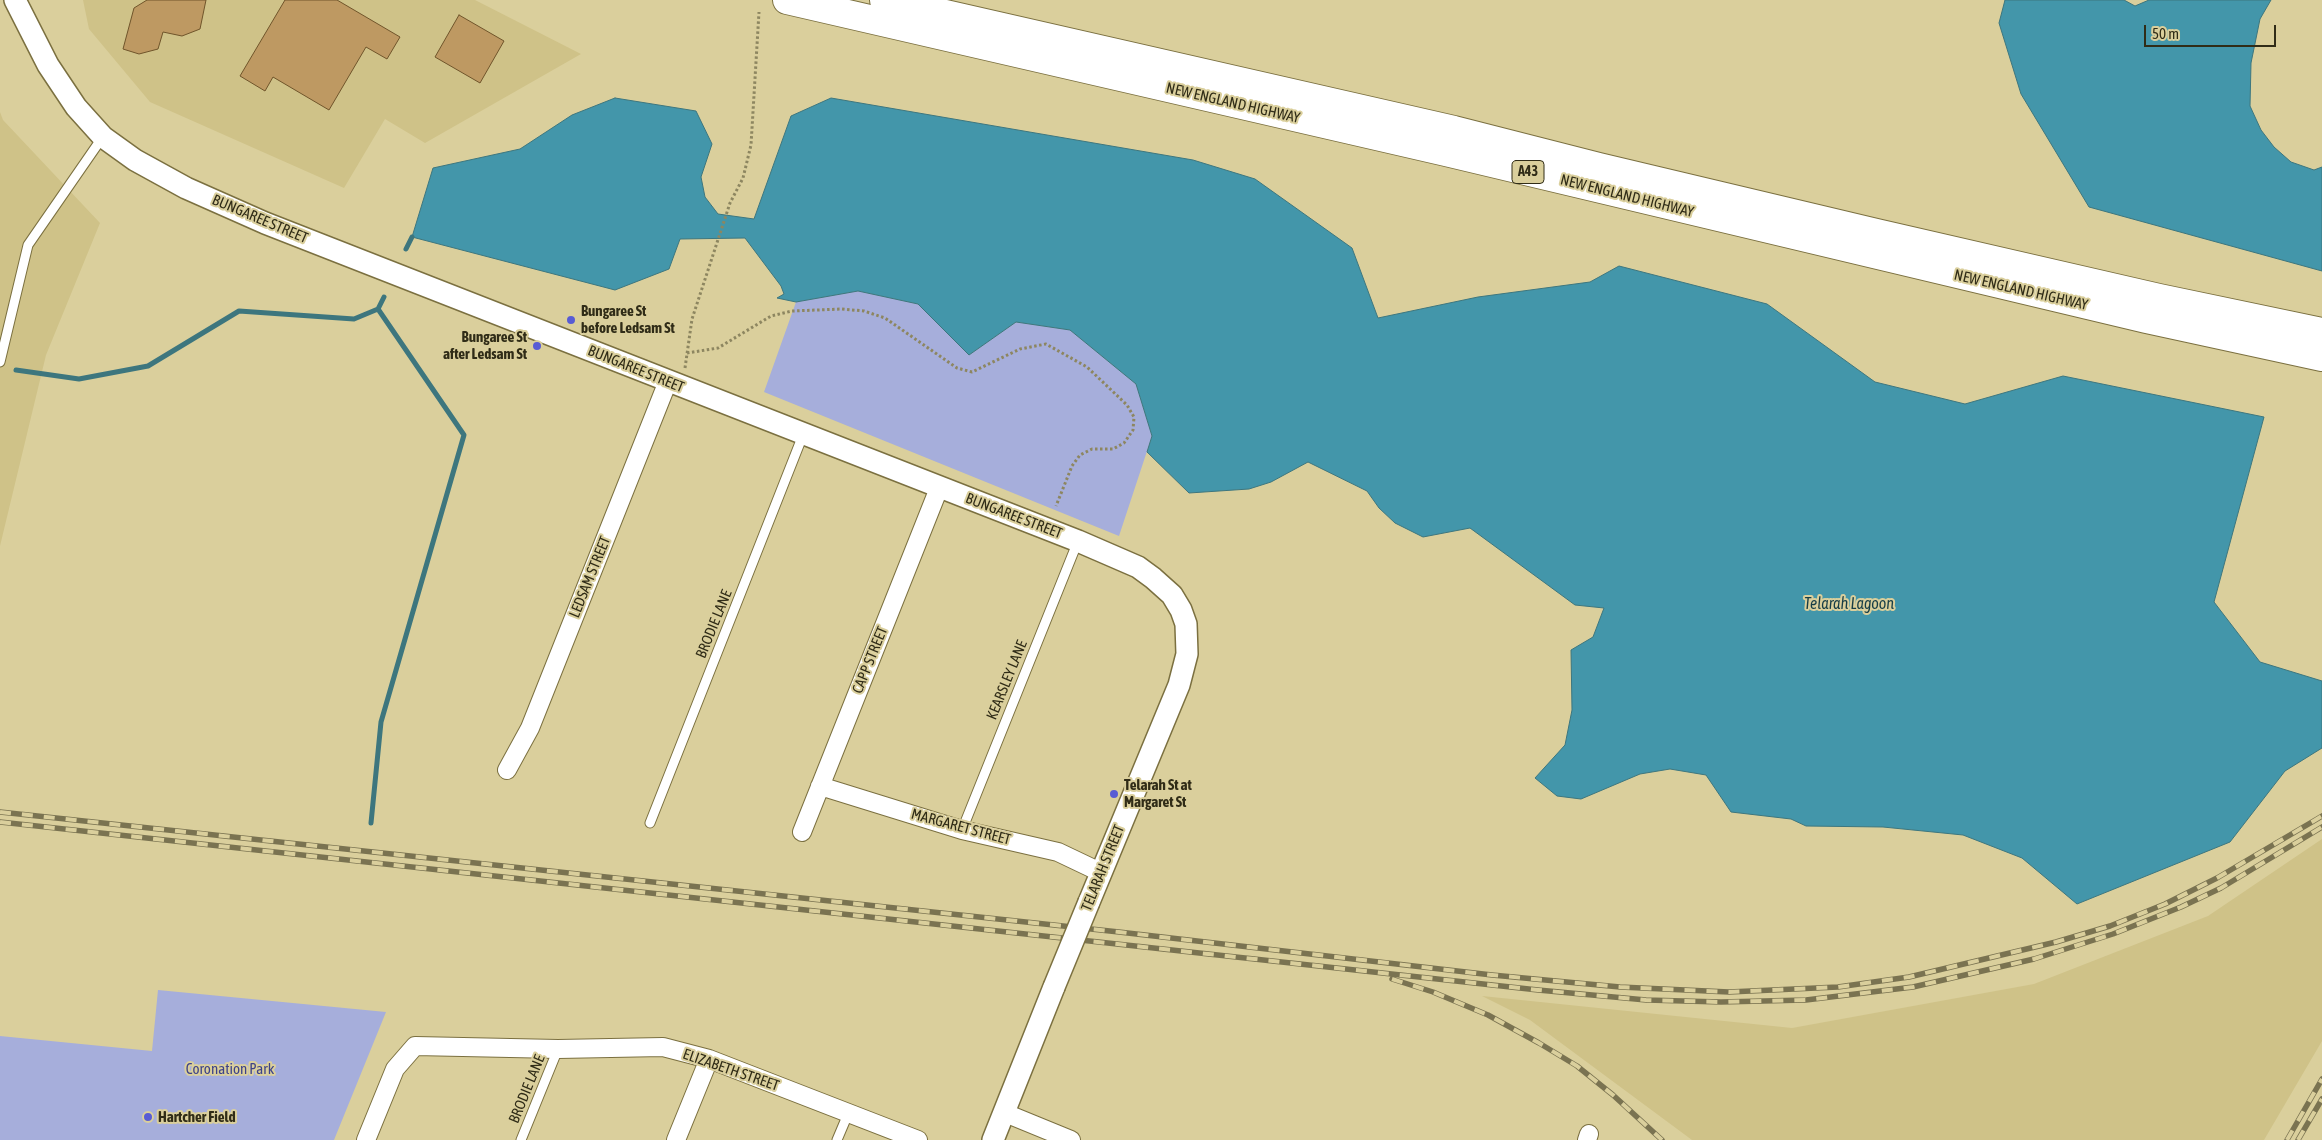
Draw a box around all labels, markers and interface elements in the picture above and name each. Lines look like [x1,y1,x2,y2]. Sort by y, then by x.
scale bar [2147,15,2280,47]
text: 50 m [2152,25,2179,42]
street label: NEW ENGLAND HIGHWAY [1164,79,1302,127]
road number: A43 [1512,160,1544,183]
street label: NEW ENGLAND HIGHWAY [1558,171,1696,221]
street label: BUNGAREE STREET [209,191,311,247]
street label: NEW ENGLAND HIGHWAY [1952,266,2090,314]
place label: Bungaree St before Ledsam St [581,302,675,337]
marker: Bungaree St before Ledsam St [565,314,577,326]
place label: Bungaree St after Ledsam St [443,328,527,363]
marker: Bungaree St after Ledsam St [531,340,543,352]
street label: BUNGAREE STREET [585,342,687,396]
street label: BUNGAREE STREET [963,489,1065,543]
street label: LEDSAM STREET [566,534,614,620]
street label: BRODIE LANE [692,587,736,661]
water label: Telarah Lagoon [1804,594,1894,614]
street label: CAPP STREET [848,624,892,696]
street label: KEARSLEY LANE [983,638,1031,722]
place label: Telarah St at Margaret St [1124,776,1192,811]
marker: Telarah St at Margaret St [1108,788,1120,800]
street label: MARGARET STREET [909,805,1013,849]
street label: TELARAH STREET [1078,822,1128,914]
street label: ELIZABETH STREET [680,1045,782,1095]
street label: BRODIE LANE [505,1052,549,1126]
park label: Coronation Park [186,1060,274,1078]
place label: Hartcher Field [158,1108,235,1126]
marker: Hartcher Field [142,1111,154,1123]

